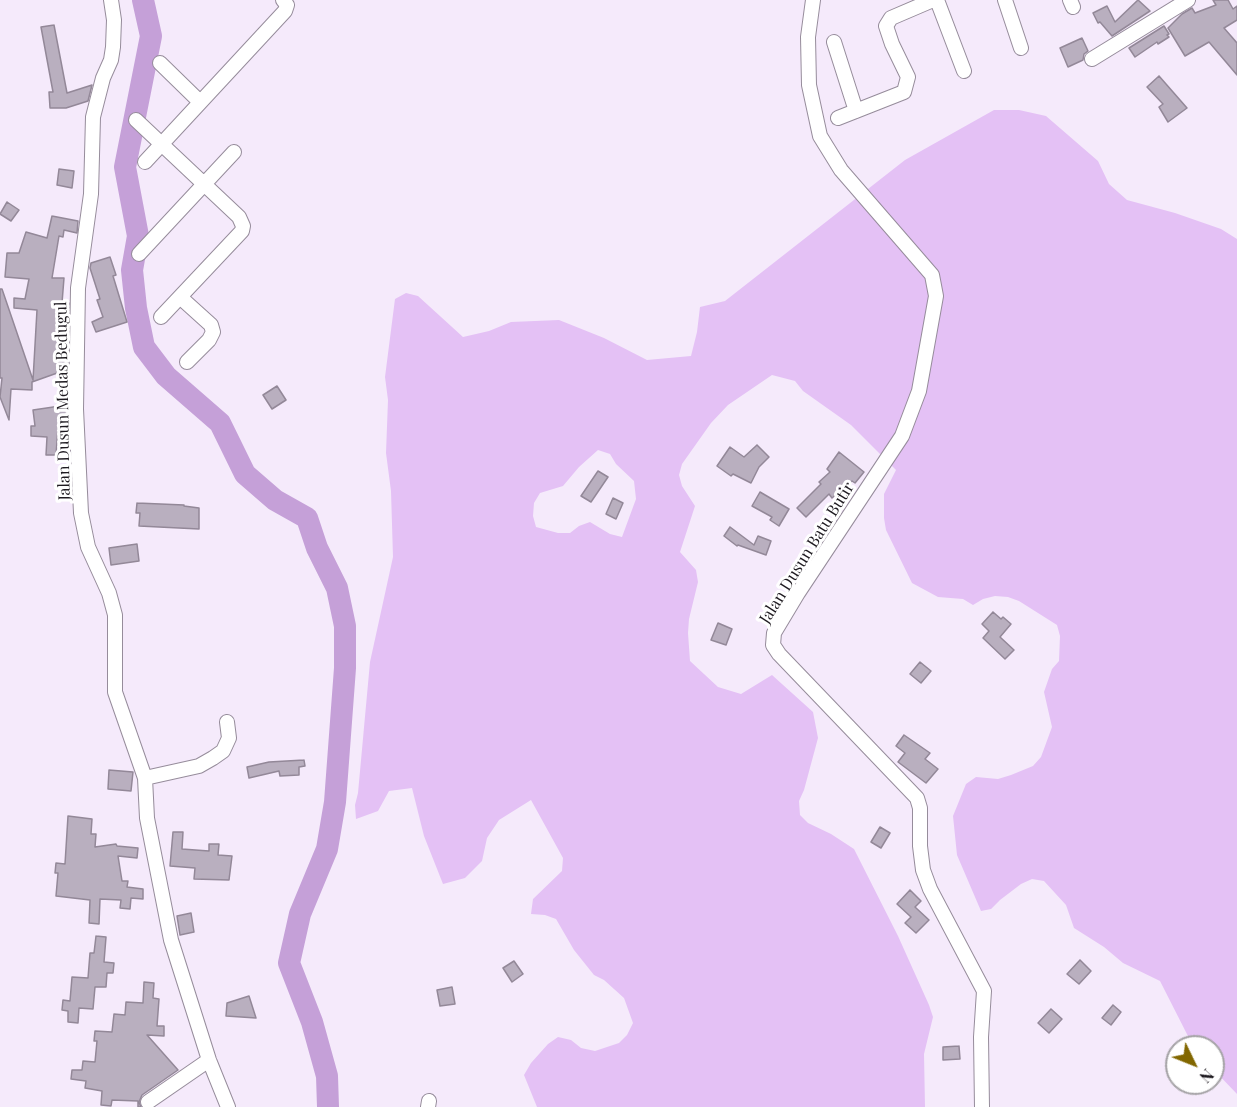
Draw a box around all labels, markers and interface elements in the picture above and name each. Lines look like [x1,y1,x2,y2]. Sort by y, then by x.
street label: Jalan Dusun Medas Bedugul [52,301,74,501]
street label: Jalan Dusun Batu Butir [756,479,858,627]
north arrow [1165,1035,1225,1095]
text: N [1195,1065,1219,1088]

